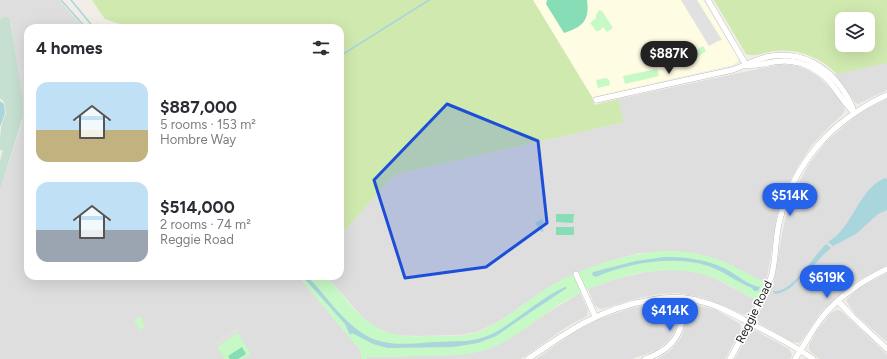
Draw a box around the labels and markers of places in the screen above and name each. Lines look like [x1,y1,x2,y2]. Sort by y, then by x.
pin: $887K [641,41,697,75]
pin: $514K [762,183,818,217]
pin: $619K [799,265,855,299]
pin: $414K [642,298,698,332]

